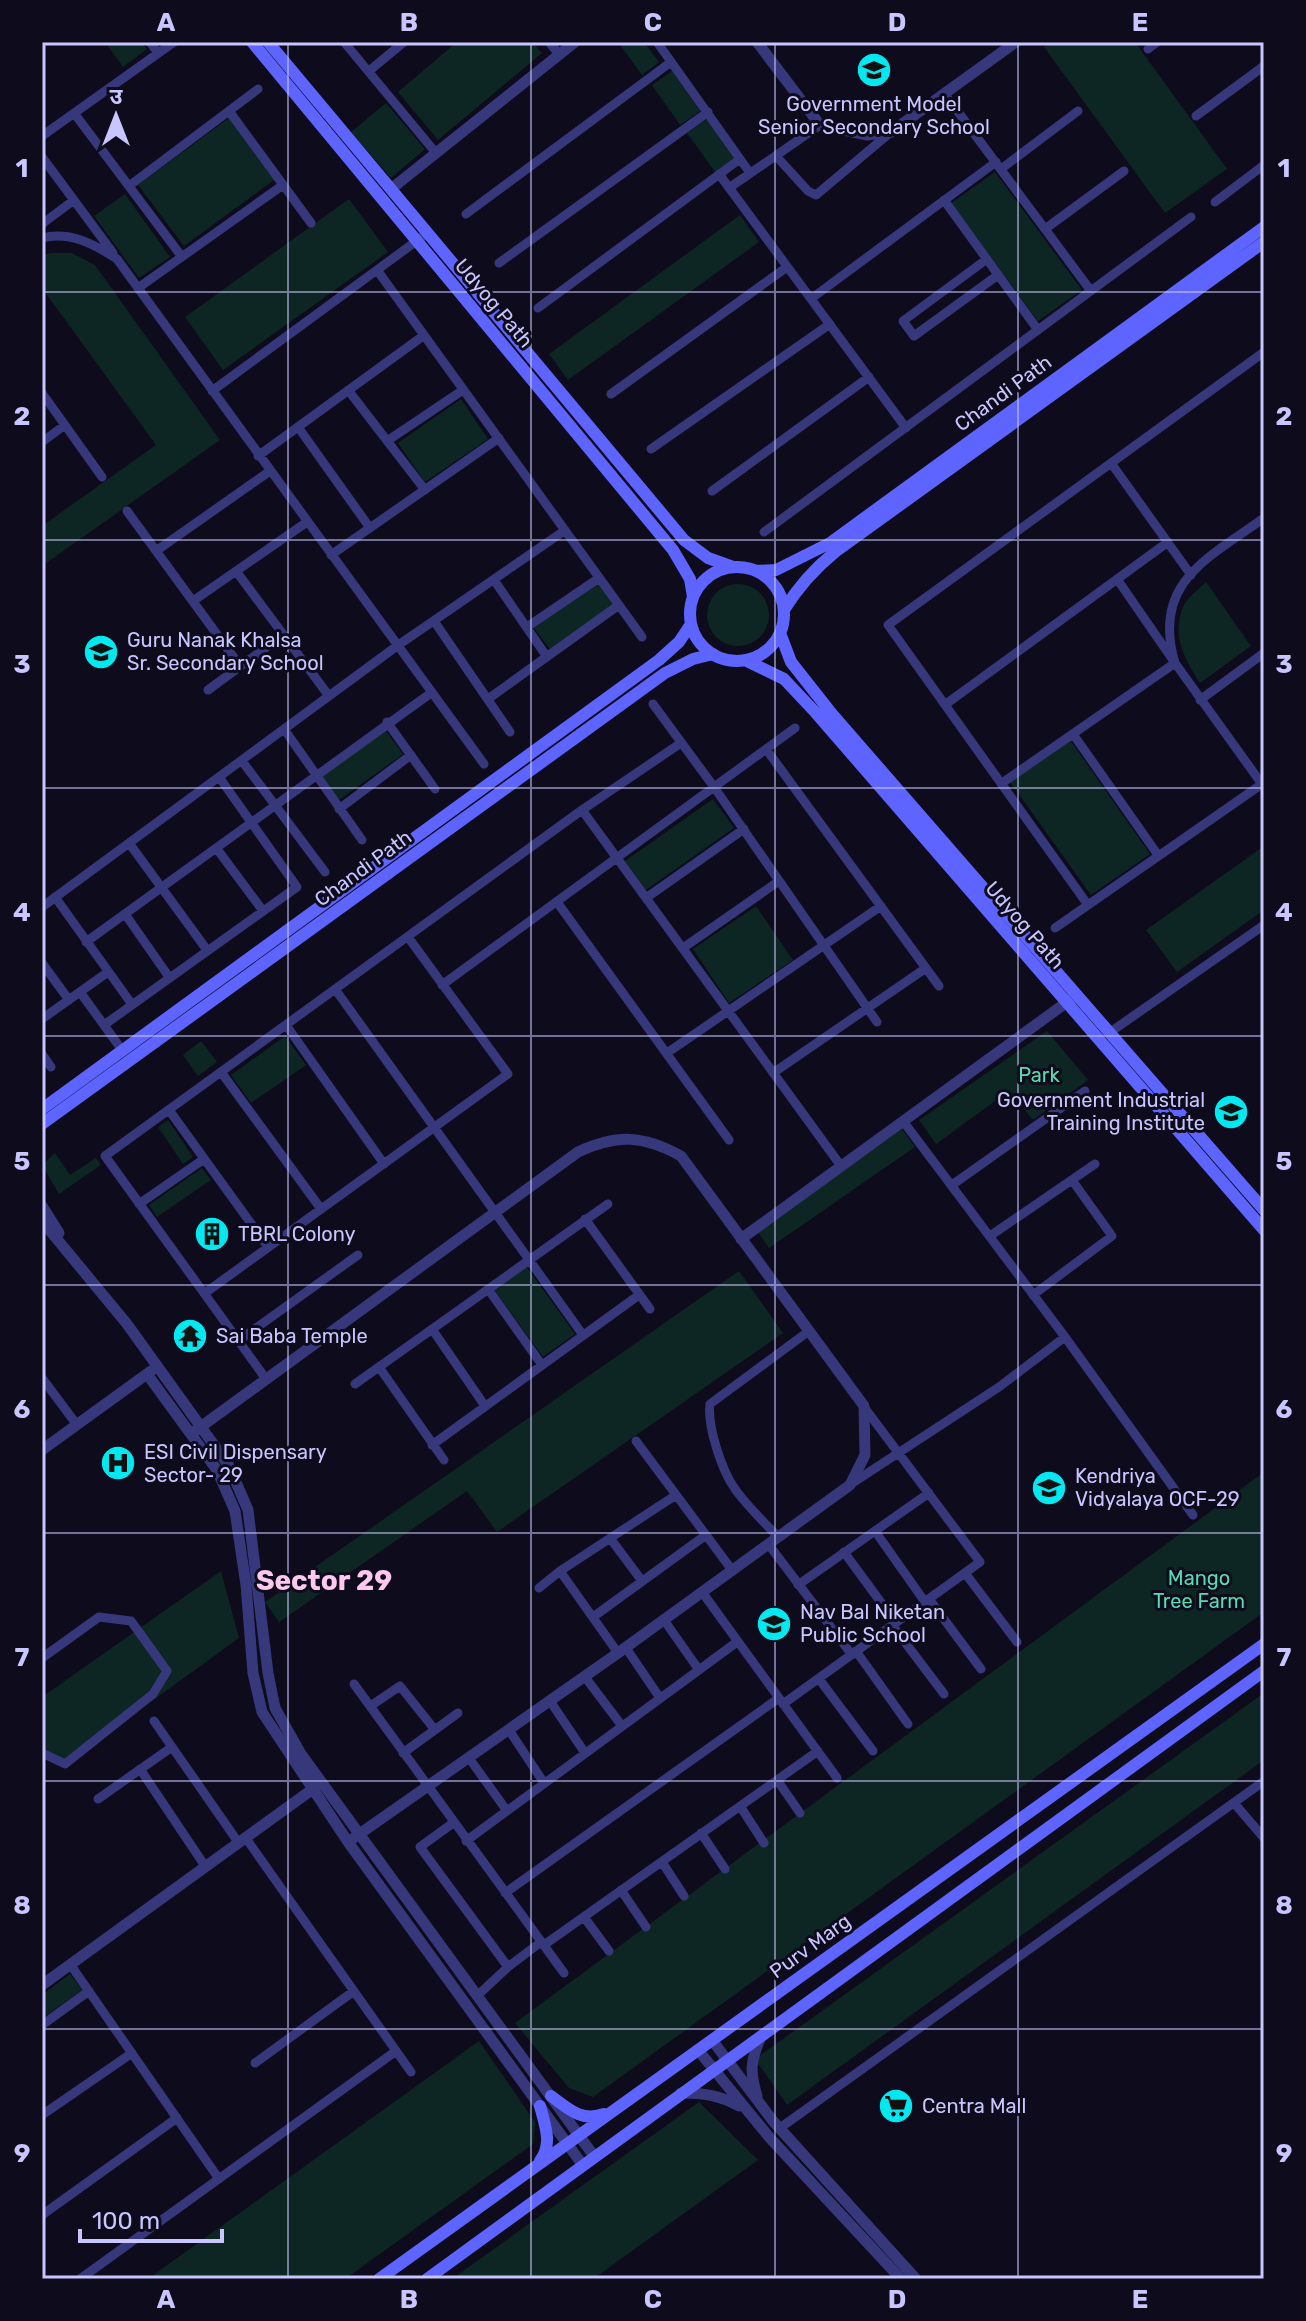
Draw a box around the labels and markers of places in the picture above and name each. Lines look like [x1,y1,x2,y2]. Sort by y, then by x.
school or university icon: Government Model Senior Secondary School [855,51,893,89]
place label: Government Model Senior Secondary School [758,92,990,139]
place label: Guru Nanak Khalsa Sr. Secondary School [127,628,324,675]
school or university icon: Guru Nanak Khalsa Sr. Secondary School [82,633,120,671]
place label: Government Industrial Training Institute [997,1088,1205,1135]
school or university icon: Government Industrial Training Institute [1212,1093,1250,1131]
building icon: TBRL Colony [193,1215,231,1253]
place label: TBRL Colony [238,1222,356,1246]
temple icon: Sai Baba Temple [171,1317,209,1355]
place label: Sai Baba Temple [216,1324,368,1348]
place label: ESI Civil Dispensary Sector- 29 [144,1440,327,1487]
hospital icon: ESI Civil Dispensary Sector- 29 [99,1444,137,1482]
place label: Kendriya Vidyalaya OCF-29 [1075,1464,1240,1511]
school or university icon: Kendriya Vidyalaya OCF-29 [1030,1469,1068,1507]
place label: Nav Bal Niketan Public School [800,1600,945,1647]
school or university icon: Nav Bal Niketan Public School [755,1605,793,1643]
supermarket icon: Centra Mall [877,2087,915,2125]
place label: Centra Mall [922,2094,1026,2118]

